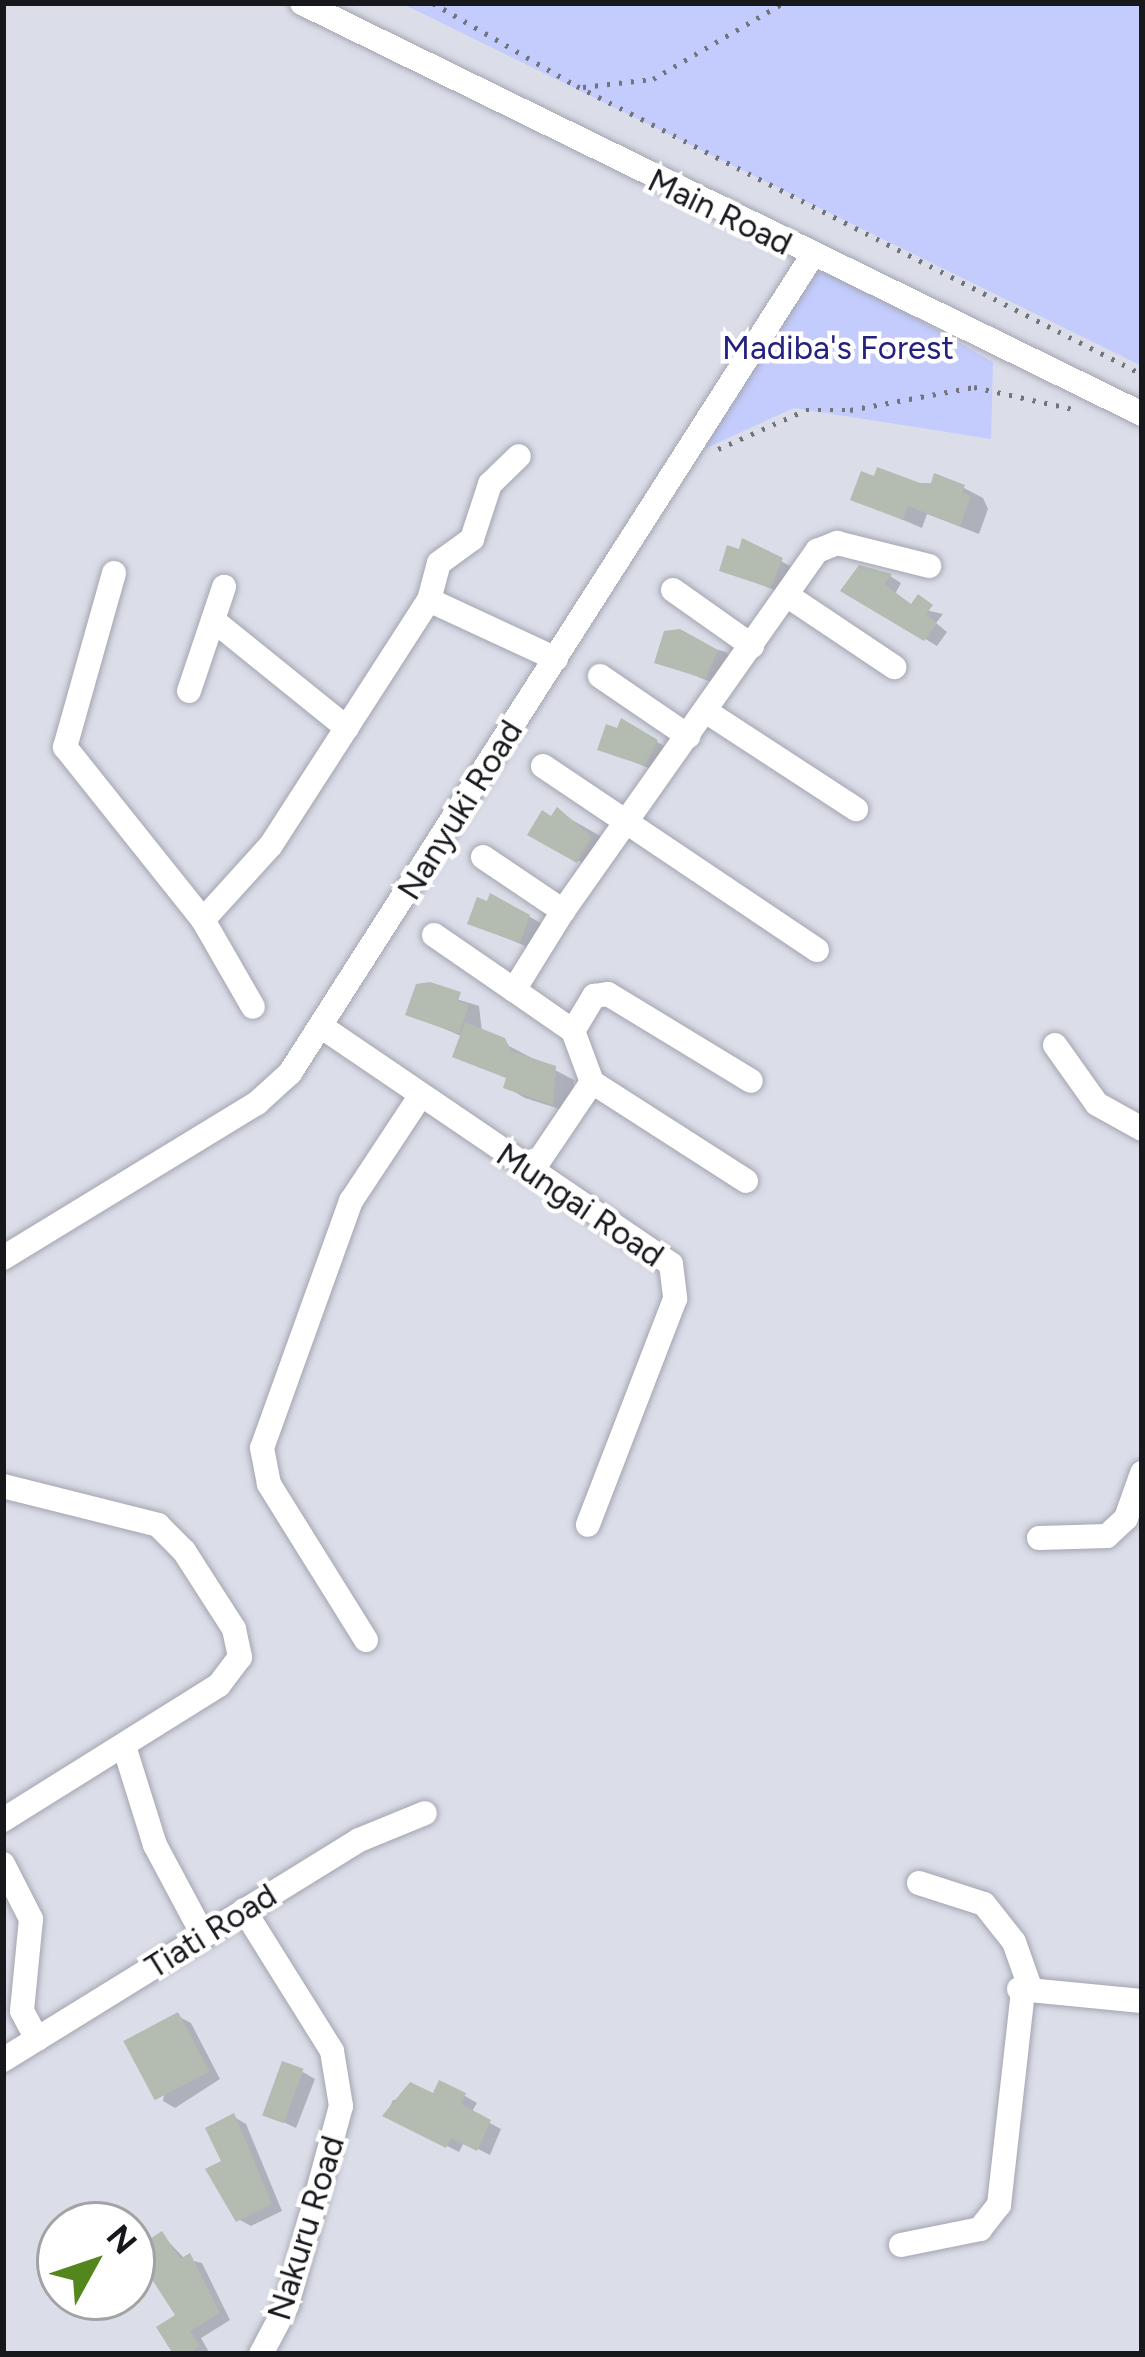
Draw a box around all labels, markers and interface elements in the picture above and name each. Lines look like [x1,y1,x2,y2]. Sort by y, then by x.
street label: Main Road [642,160,798,264]
park label: Madiba's Forest [722,328,954,368]
street label: Nanyuki Road [389,713,531,907]
street label: Mungai Road [489,1135,671,1275]
street label: Tiati Road [138,1875,284,1987]
street label: Nakuru Road [259,2131,353,2325]
north arrow [36,2201,156,2321]
text: N [99,2217,145,2262]

